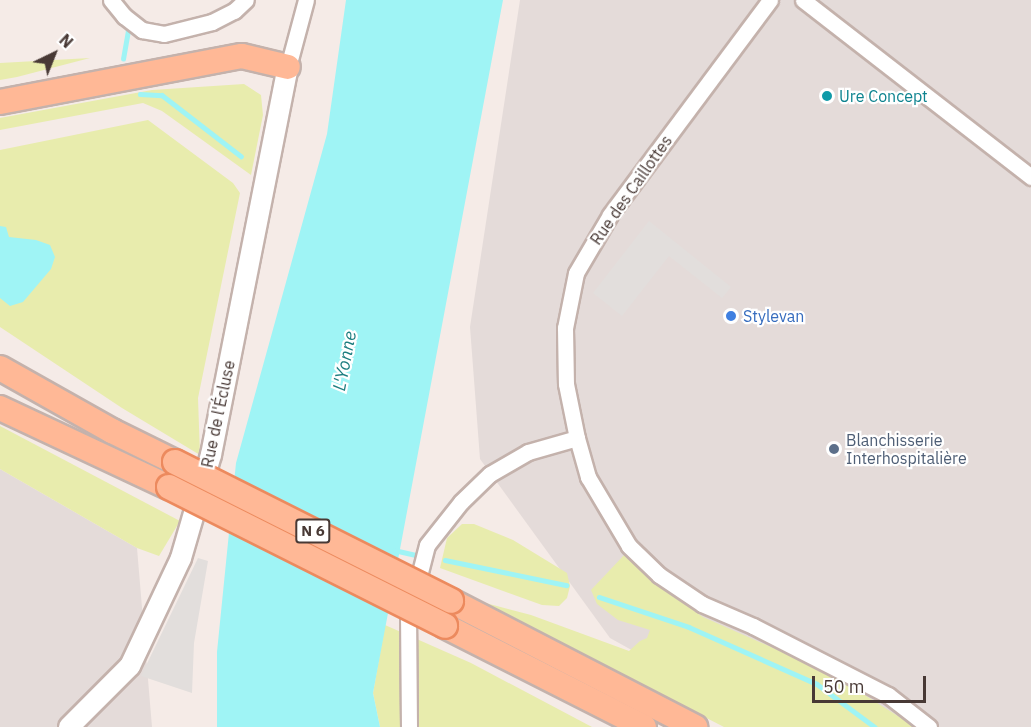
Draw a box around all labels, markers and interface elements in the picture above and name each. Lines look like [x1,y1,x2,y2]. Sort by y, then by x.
north arrow [24,24,84,84]
text: N [55,30,77,52]
place label: Ure Concept [839,86,928,106]
marker: Ure Concept [820,89,834,103]
street label: Rue des Caillottes [586,132,676,248]
place label: Stylevan [743,306,804,326]
marker: Stylevan [724,309,738,323]
water label: L'Yonne [329,329,361,393]
street label: Rue de l'Écluse [197,359,239,469]
place label: Blanchisserie Interhospitalière [846,430,967,468]
marker: Blanchisserie Interhospitalière [827,442,841,456]
road number: N 6 [295,519,331,543]
scale bar [815,664,929,702]
text: 50 m [823,675,865,698]

